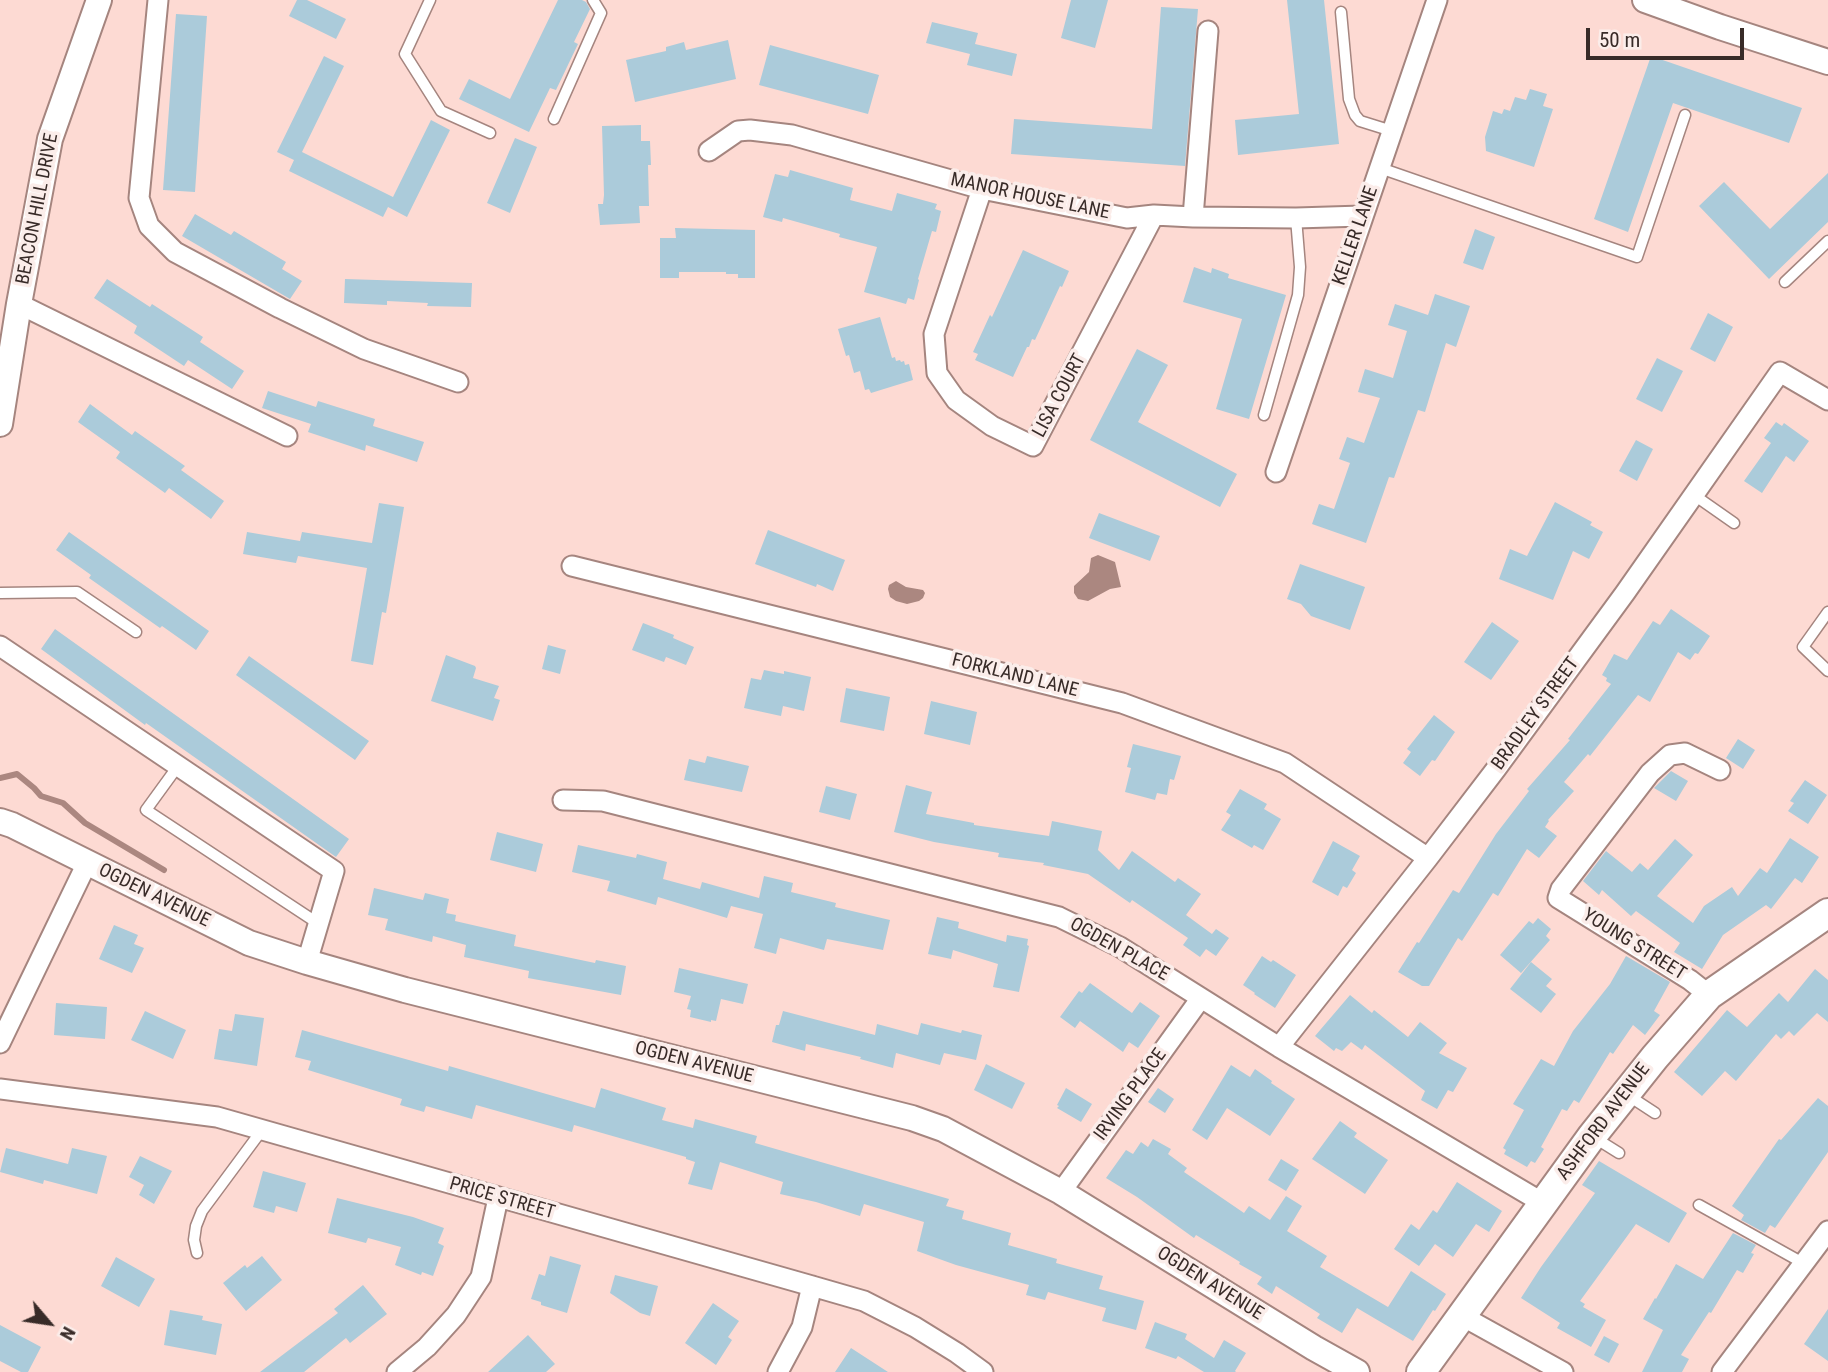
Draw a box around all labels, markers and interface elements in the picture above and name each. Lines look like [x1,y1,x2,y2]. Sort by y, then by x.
scale bar [1590,14,1748,58]
text: 50 m [1599,28,1640,52]
street label: BEACON HILL DRIVE [12,131,64,287]
street label: MANOR HOUSE LANE [948,169,1112,225]
street label: KELLER LANE [1328,184,1384,288]
street label: LISA COURT [1029,350,1091,442]
street label: FORKLAND LANE [949,649,1081,703]
street label: BRADLEY STREET [1487,653,1585,775]
street label: OGDEN AVENUE [95,859,213,933]
street label: YOUNG STREET [1578,904,1690,986]
street label: OGDEN PLACE [1065,913,1173,987]
street label: OGDEN AVENUE [632,1037,756,1089]
street label: IRVING PLACE [1090,1045,1172,1145]
street label: ASHFORD AVENUE [1553,1059,1655,1185]
street label: PRICE STREET [447,1173,557,1225]
street label: OGDEN AVENUE [1153,1242,1267,1326]
north arrow [14,1288,84,1358]
text: N [55,1323,81,1344]

